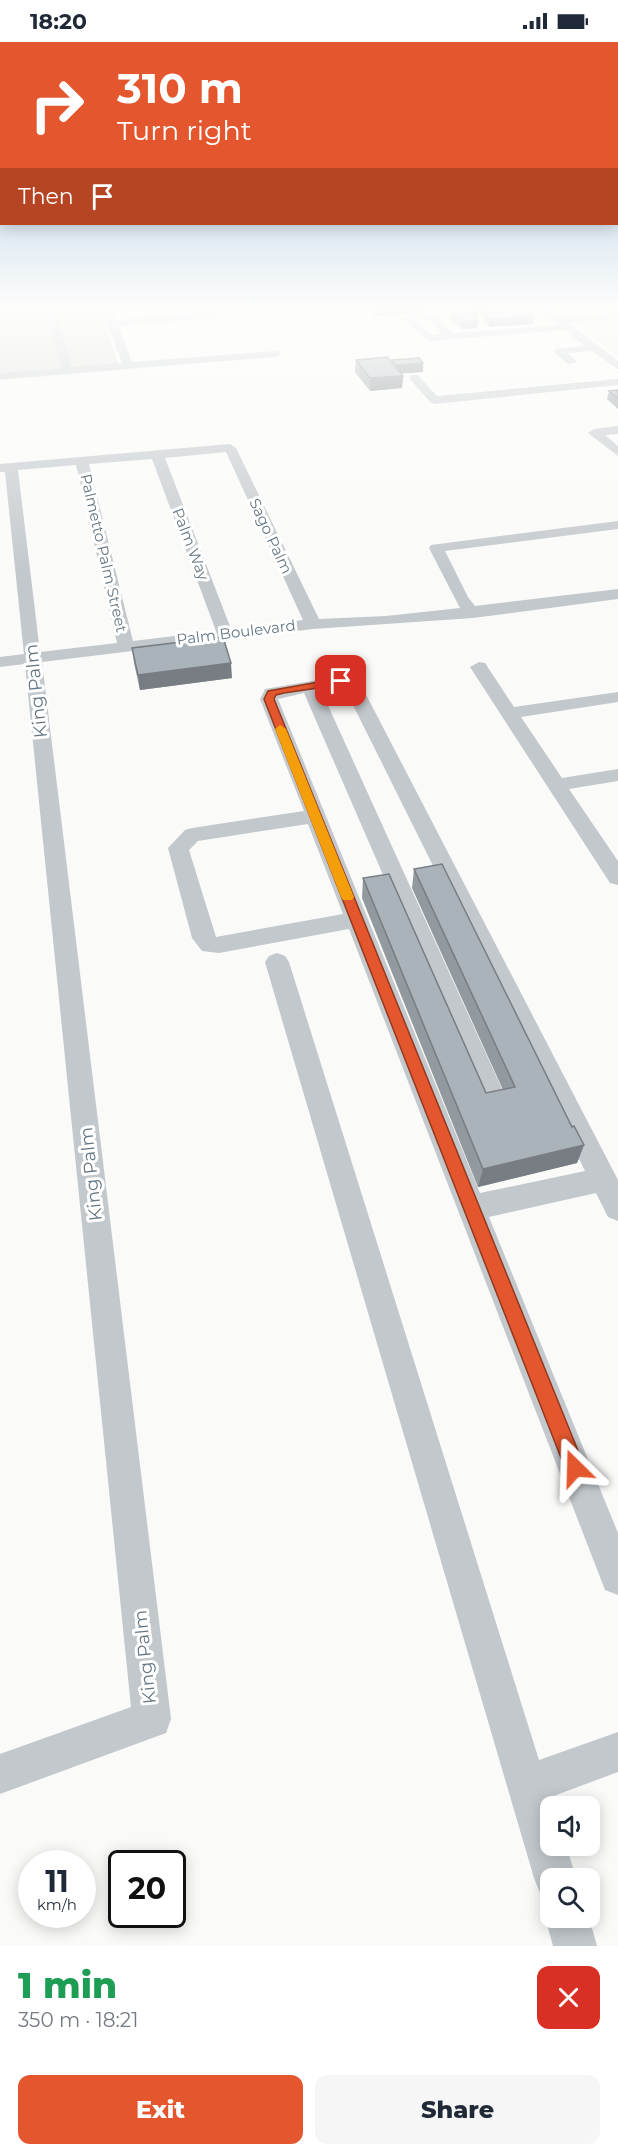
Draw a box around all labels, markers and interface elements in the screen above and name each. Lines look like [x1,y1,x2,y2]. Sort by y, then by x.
text: 18:20 [30,8,87,35]
text: 310 m [117,62,243,114]
icon: right [18,66,96,144]
text: Turn right [117,114,252,147]
icon: arrive [86,180,119,213]
text: Then [18,183,74,210]
street label: Palmetto Palm Street [77,472,131,634]
street label: Sago Palm [245,495,297,577]
street label: Palm Way [169,505,214,584]
street label: Palm Boulevard [175,615,297,649]
street label: King Palm [20,643,52,739]
pin [315,655,366,706]
icon: arrive [324,664,357,697]
street label: King Palm [75,1126,107,1222]
position arrow [543,1436,607,1500]
street label: King Palm [129,1609,161,1705]
map controls [540,1796,600,1928]
button: sound [540,1796,600,1856]
speed limit sign: 20 [108,1850,186,1928]
text: 11 [45,1863,69,1900]
button: search [540,1868,600,1928]
text: km/h [37,1895,77,1914]
text: 1 min [18,1963,117,2007]
button: close [537,1966,600,2029]
text: 350 m · 18:21 [18,2008,138,2032]
button: Exit [18,2075,303,2144]
button: Share [315,2075,600,2144]

